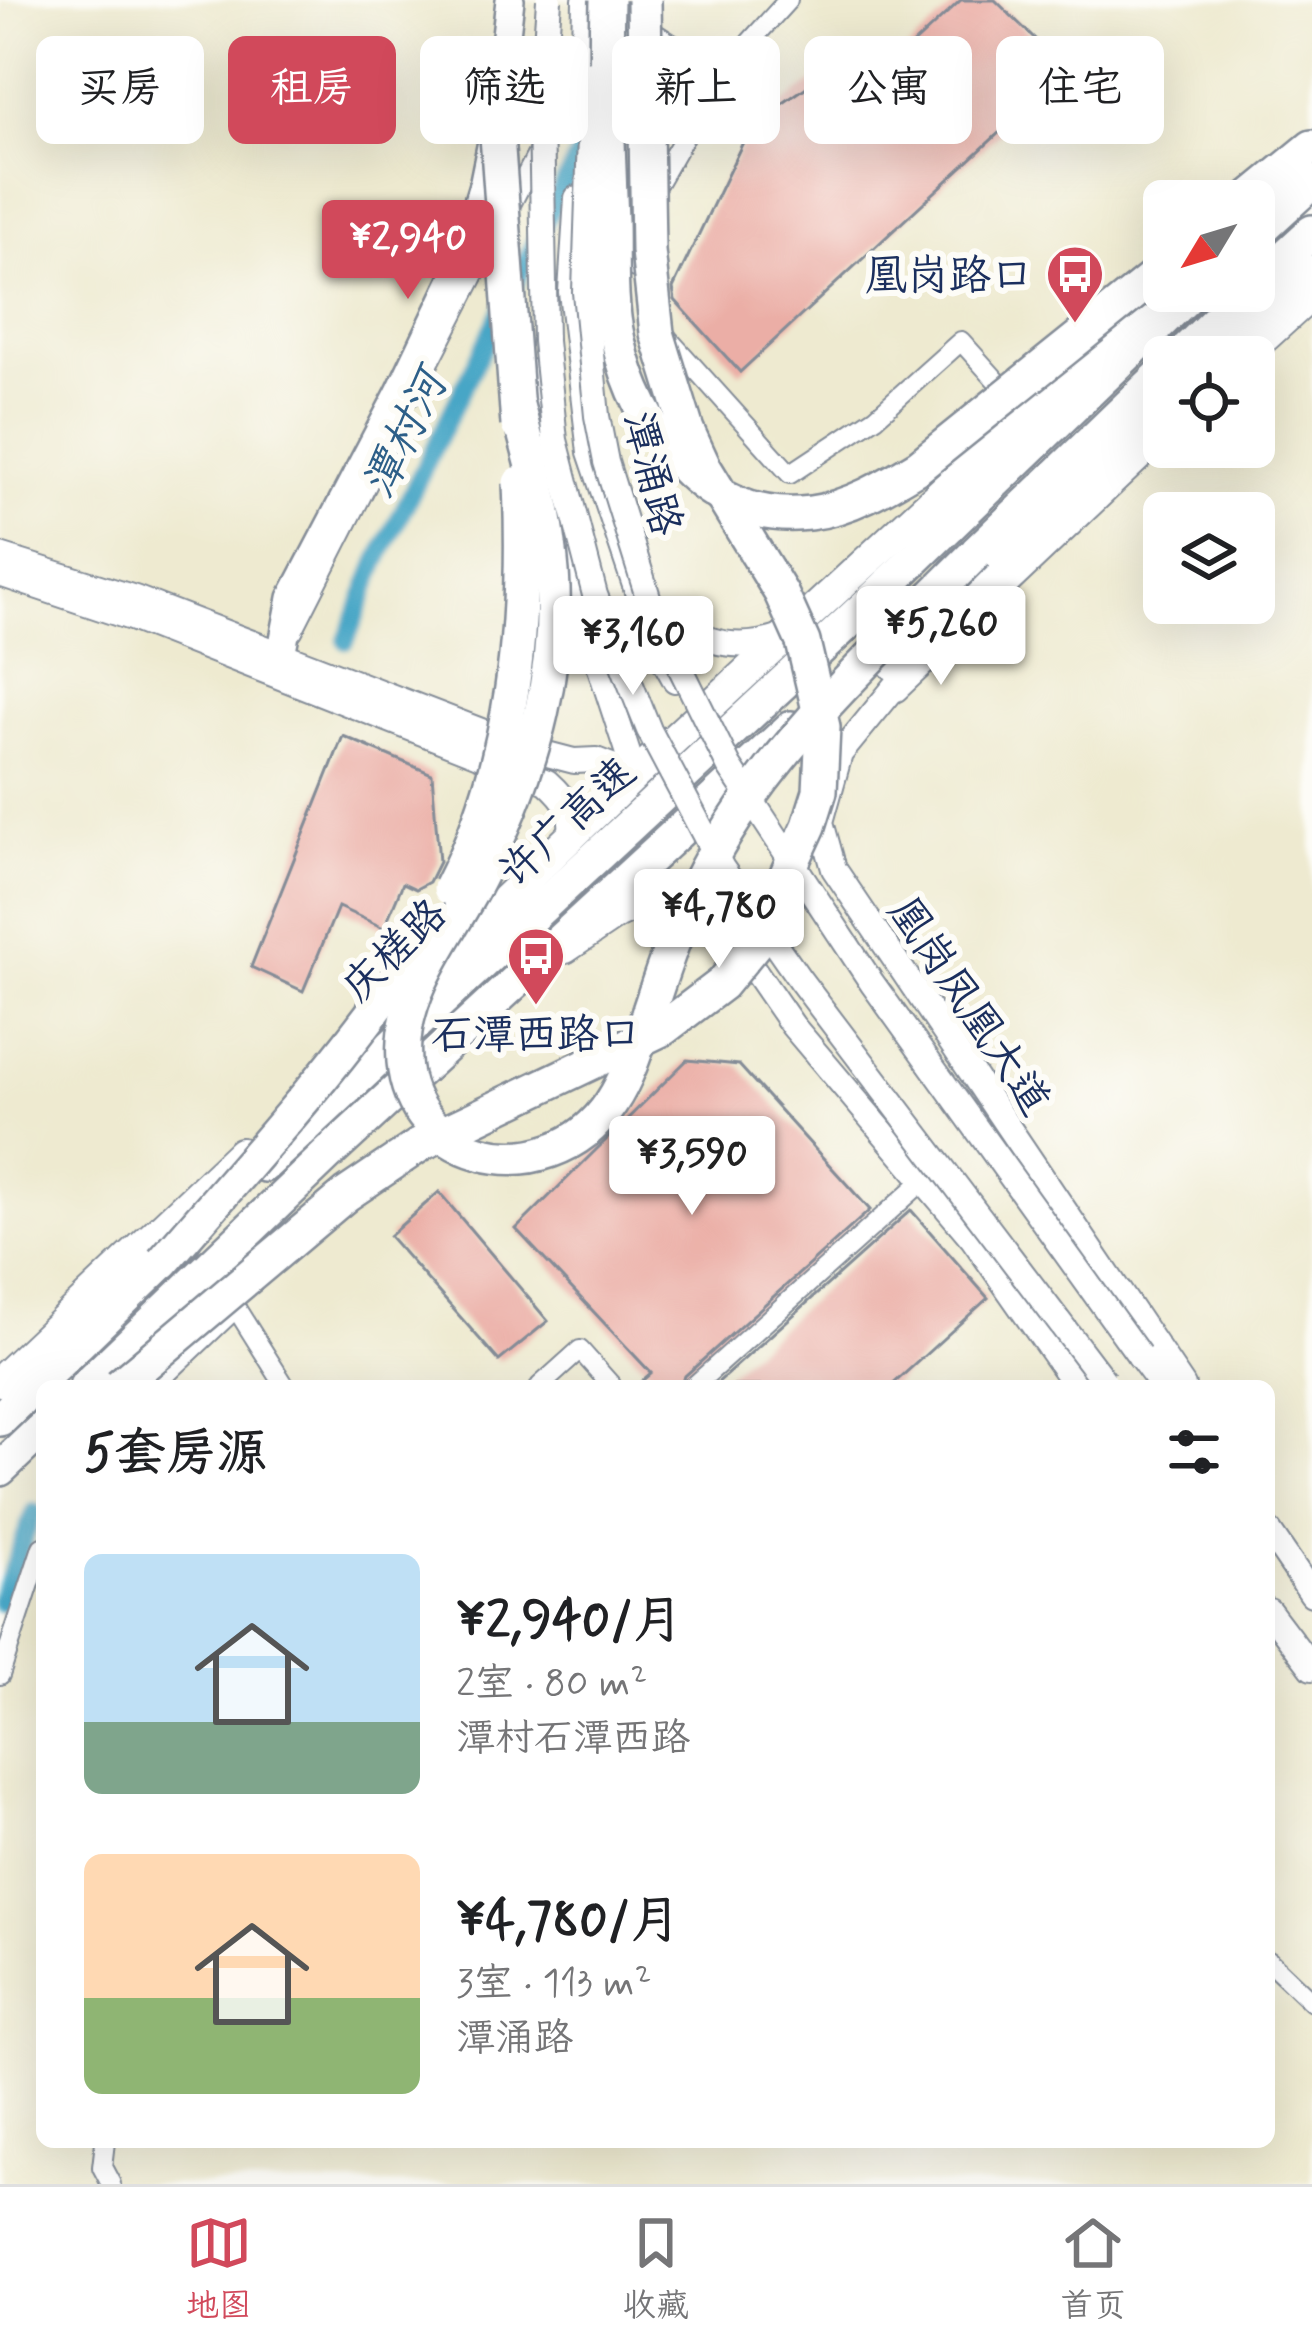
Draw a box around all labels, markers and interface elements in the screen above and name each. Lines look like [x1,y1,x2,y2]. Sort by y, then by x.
chip: 买房 [36,36,204,144]
chip: 租房 [228,36,396,144]
chip: 筛选 [420,36,588,144]
chip: 新上 [612,36,780,144]
chip: 公寓 [804,36,972,144]
chip: 住宅 [996,36,1164,144]
north arrow [1143,180,1275,312]
map controls [1143,180,1275,624]
pin: ¥2,940 [310,200,506,302]
text: ¥2,940 [349,213,467,264]
bus stop icon: 凰岗路口 [1044,243,1106,325]
place label: 凰岗路口 [865,250,1033,305]
button: locate [1143,336,1275,468]
water label: 潭村河 [350,355,465,508]
street label: 潭涌路 [609,406,693,542]
button: layers [1143,492,1275,624]
pin: ¥5,260 [843,586,1039,688]
pin: ¥3,160 [535,596,731,698]
text: ¥5,260 [883,599,999,650]
text: ¥3,160 [580,609,686,660]
street label: 许广高速 [488,746,649,901]
pin: ¥4,780 [621,869,817,971]
text: ¥4,780 [661,882,777,933]
street label: 凰岗凤凰大道 [875,887,1061,1127]
street label: 庆槎路 [331,888,460,1015]
bus stop icon: 石潭西路口 [505,925,567,1007]
place label: 石潭西路口 [431,1009,641,1064]
pin: ¥3,590 [594,1116,790,1218]
text: ¥3,590 [636,1129,748,1180]
icon: filters [1161,1419,1227,1485]
text: 5套房源 [84,1422,268,1488]
text: ¥2,940/月 [456,1589,684,1655]
icon: home [180,1602,324,1746]
text: 2室 · 80 m² [456,1659,647,1710]
text: 潭村石潭西路 [456,1714,690,1765]
text: ¥4,780/月 [456,1889,681,1955]
icon: home [180,1902,324,2046]
text: 3室 · 113 m² [456,1959,652,2010]
text: 潭涌路 [456,2014,573,2065]
tab: 地图 [186,2210,252,2329]
tab: 收藏 [623,2210,689,2329]
tab: 首页 [1060,2210,1126,2329]

